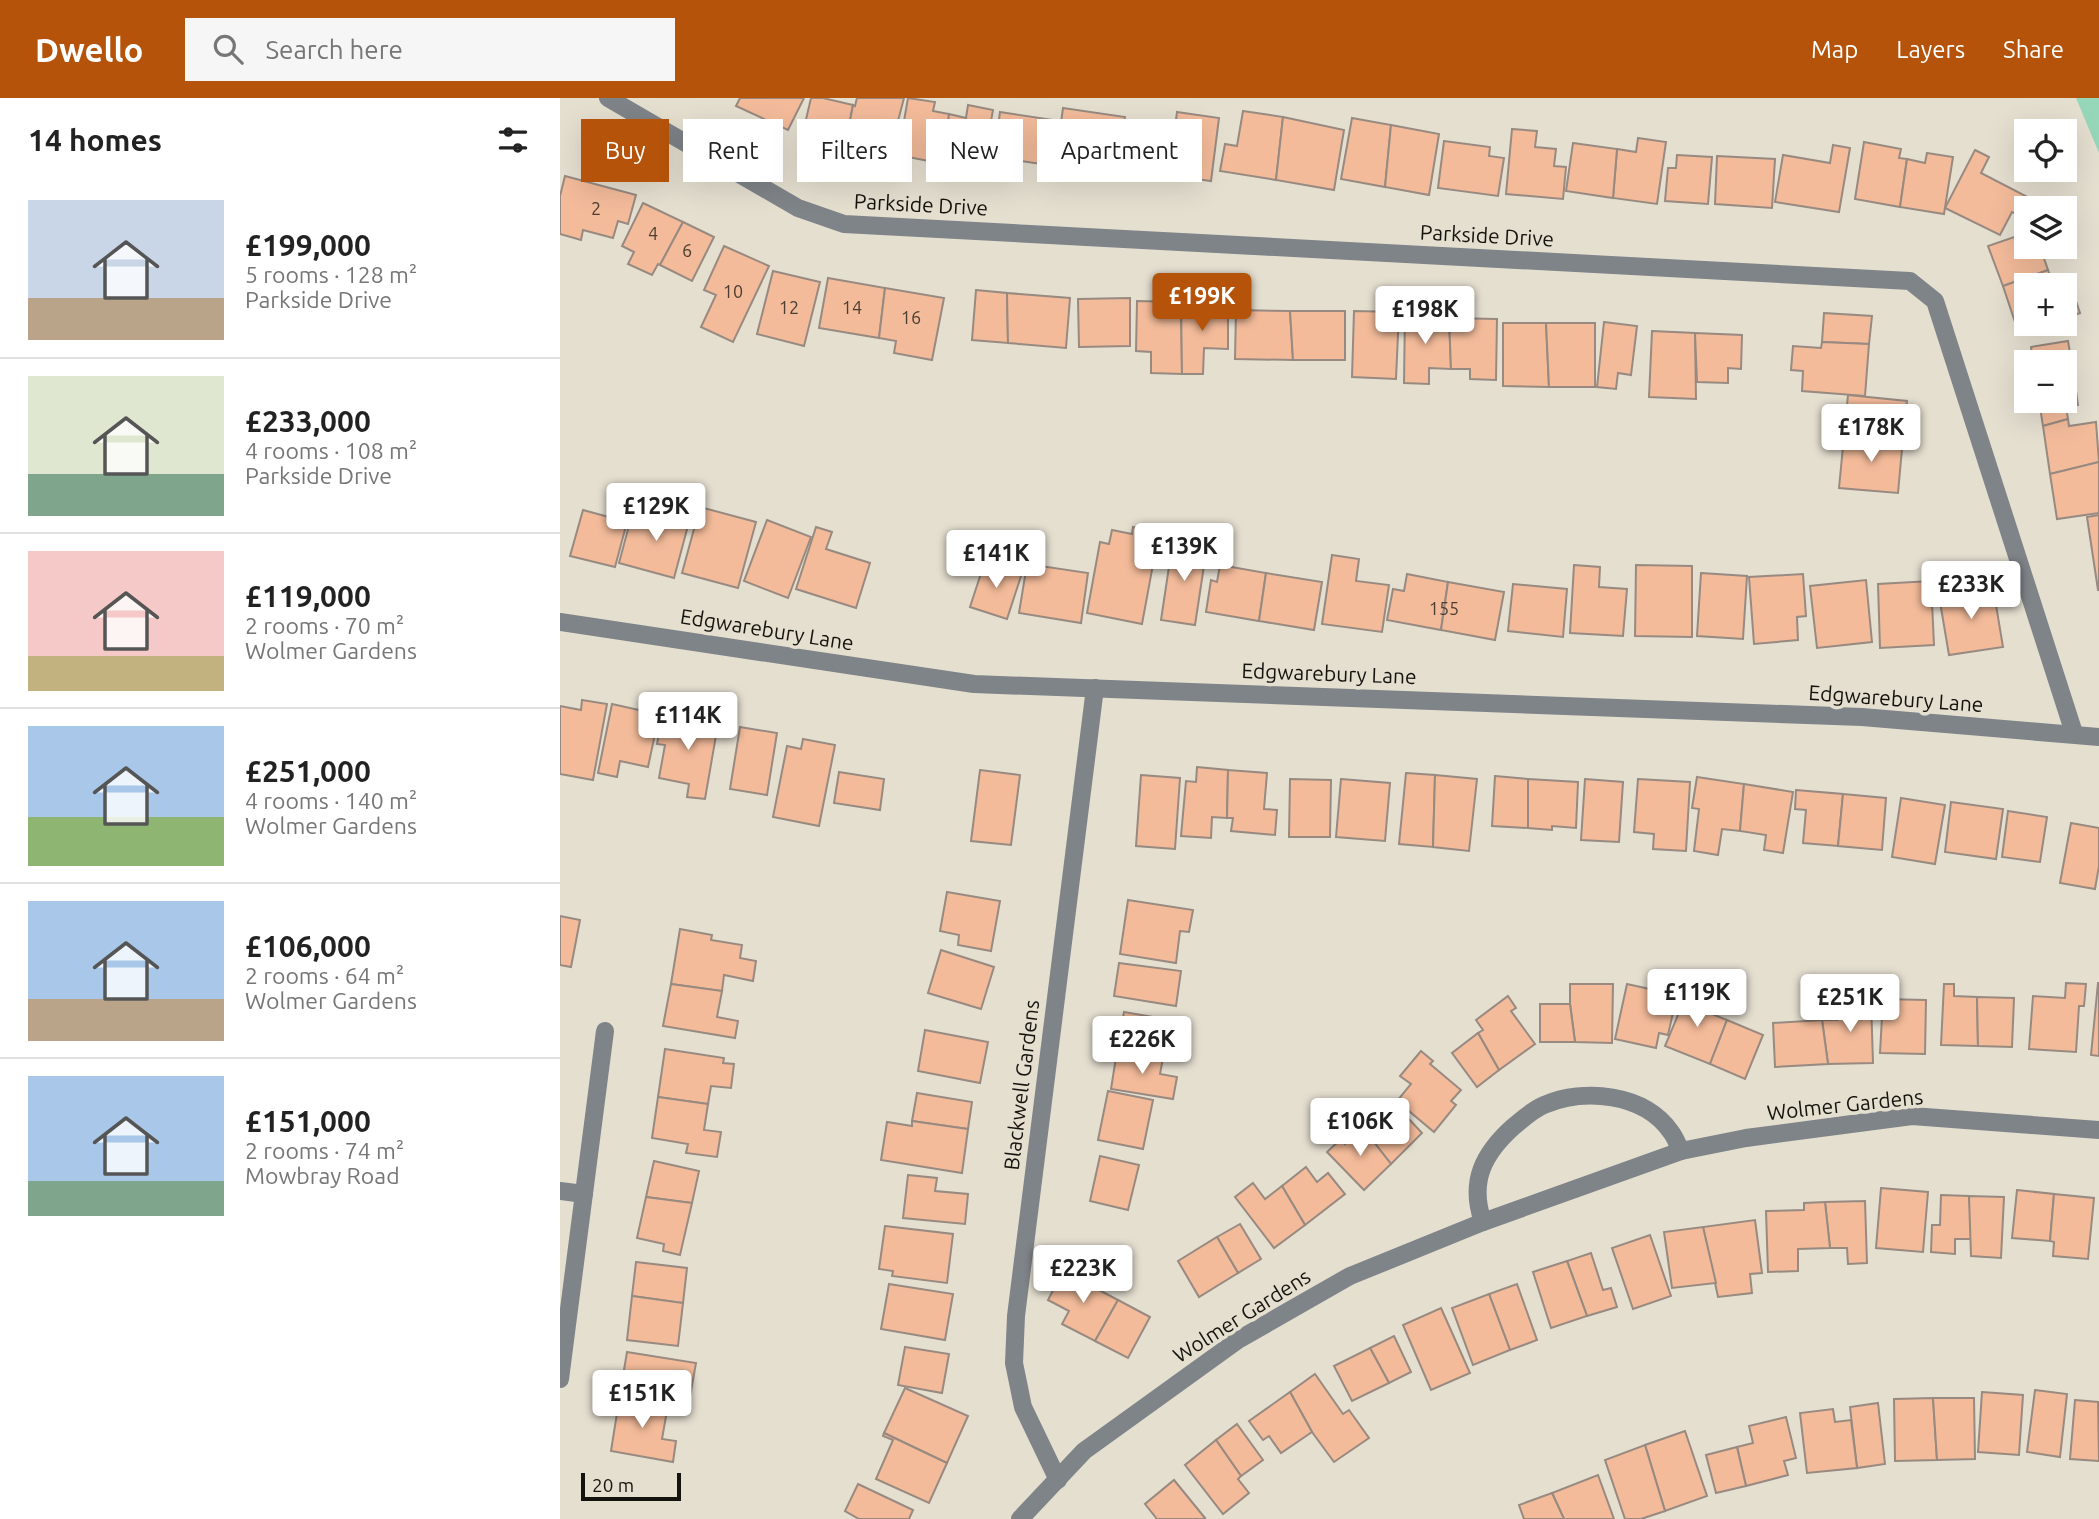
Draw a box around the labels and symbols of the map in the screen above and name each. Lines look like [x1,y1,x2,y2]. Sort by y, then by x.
street label: Parkside Drive [853,189,989,219]
house number: 2 [591,198,601,218]
street label: Parkside Drive [1419,220,1555,250]
house number: 4 [648,223,658,243]
house number: 6 [682,240,692,260]
pin: £199K [1153,274,1251,333]
house number: 10 [723,281,743,301]
pin: £198K [1376,286,1474,346]
house number: 12 [779,297,799,317]
house number: 14 [842,297,862,317]
house number: 16 [901,307,921,327]
pin: £178K [1822,404,1920,464]
pin: £129K [607,484,705,543]
pin: £139K [1135,524,1233,583]
pin: £141K [947,531,1045,590]
pin: £233K [1922,561,2020,621]
house number: 155 [1429,598,1459,618]
street label: Edgwarebury Lane [679,603,856,655]
street label: Edgwarebury Lane [1241,658,1417,688]
street label: Edgwarebury Lane [1808,680,1984,716]
pin: £114K [639,692,737,752]
pin: £119K [1648,970,1746,1029]
pin: £251K [1801,974,1899,1034]
street label: Blackwell Gardens [999,998,1043,1171]
pin: £226K [1093,1016,1191,1076]
street label: Wolmer Gardens [1766,1084,1924,1124]
pin: £106K [1311,1098,1409,1158]
pin: £223K [1034,1246,1132,1305]
street label: Wolmer Gardens [1169,1263,1314,1367]
pin: £151K [593,1370,691,1430]
scale bar [581,1470,681,1502]

